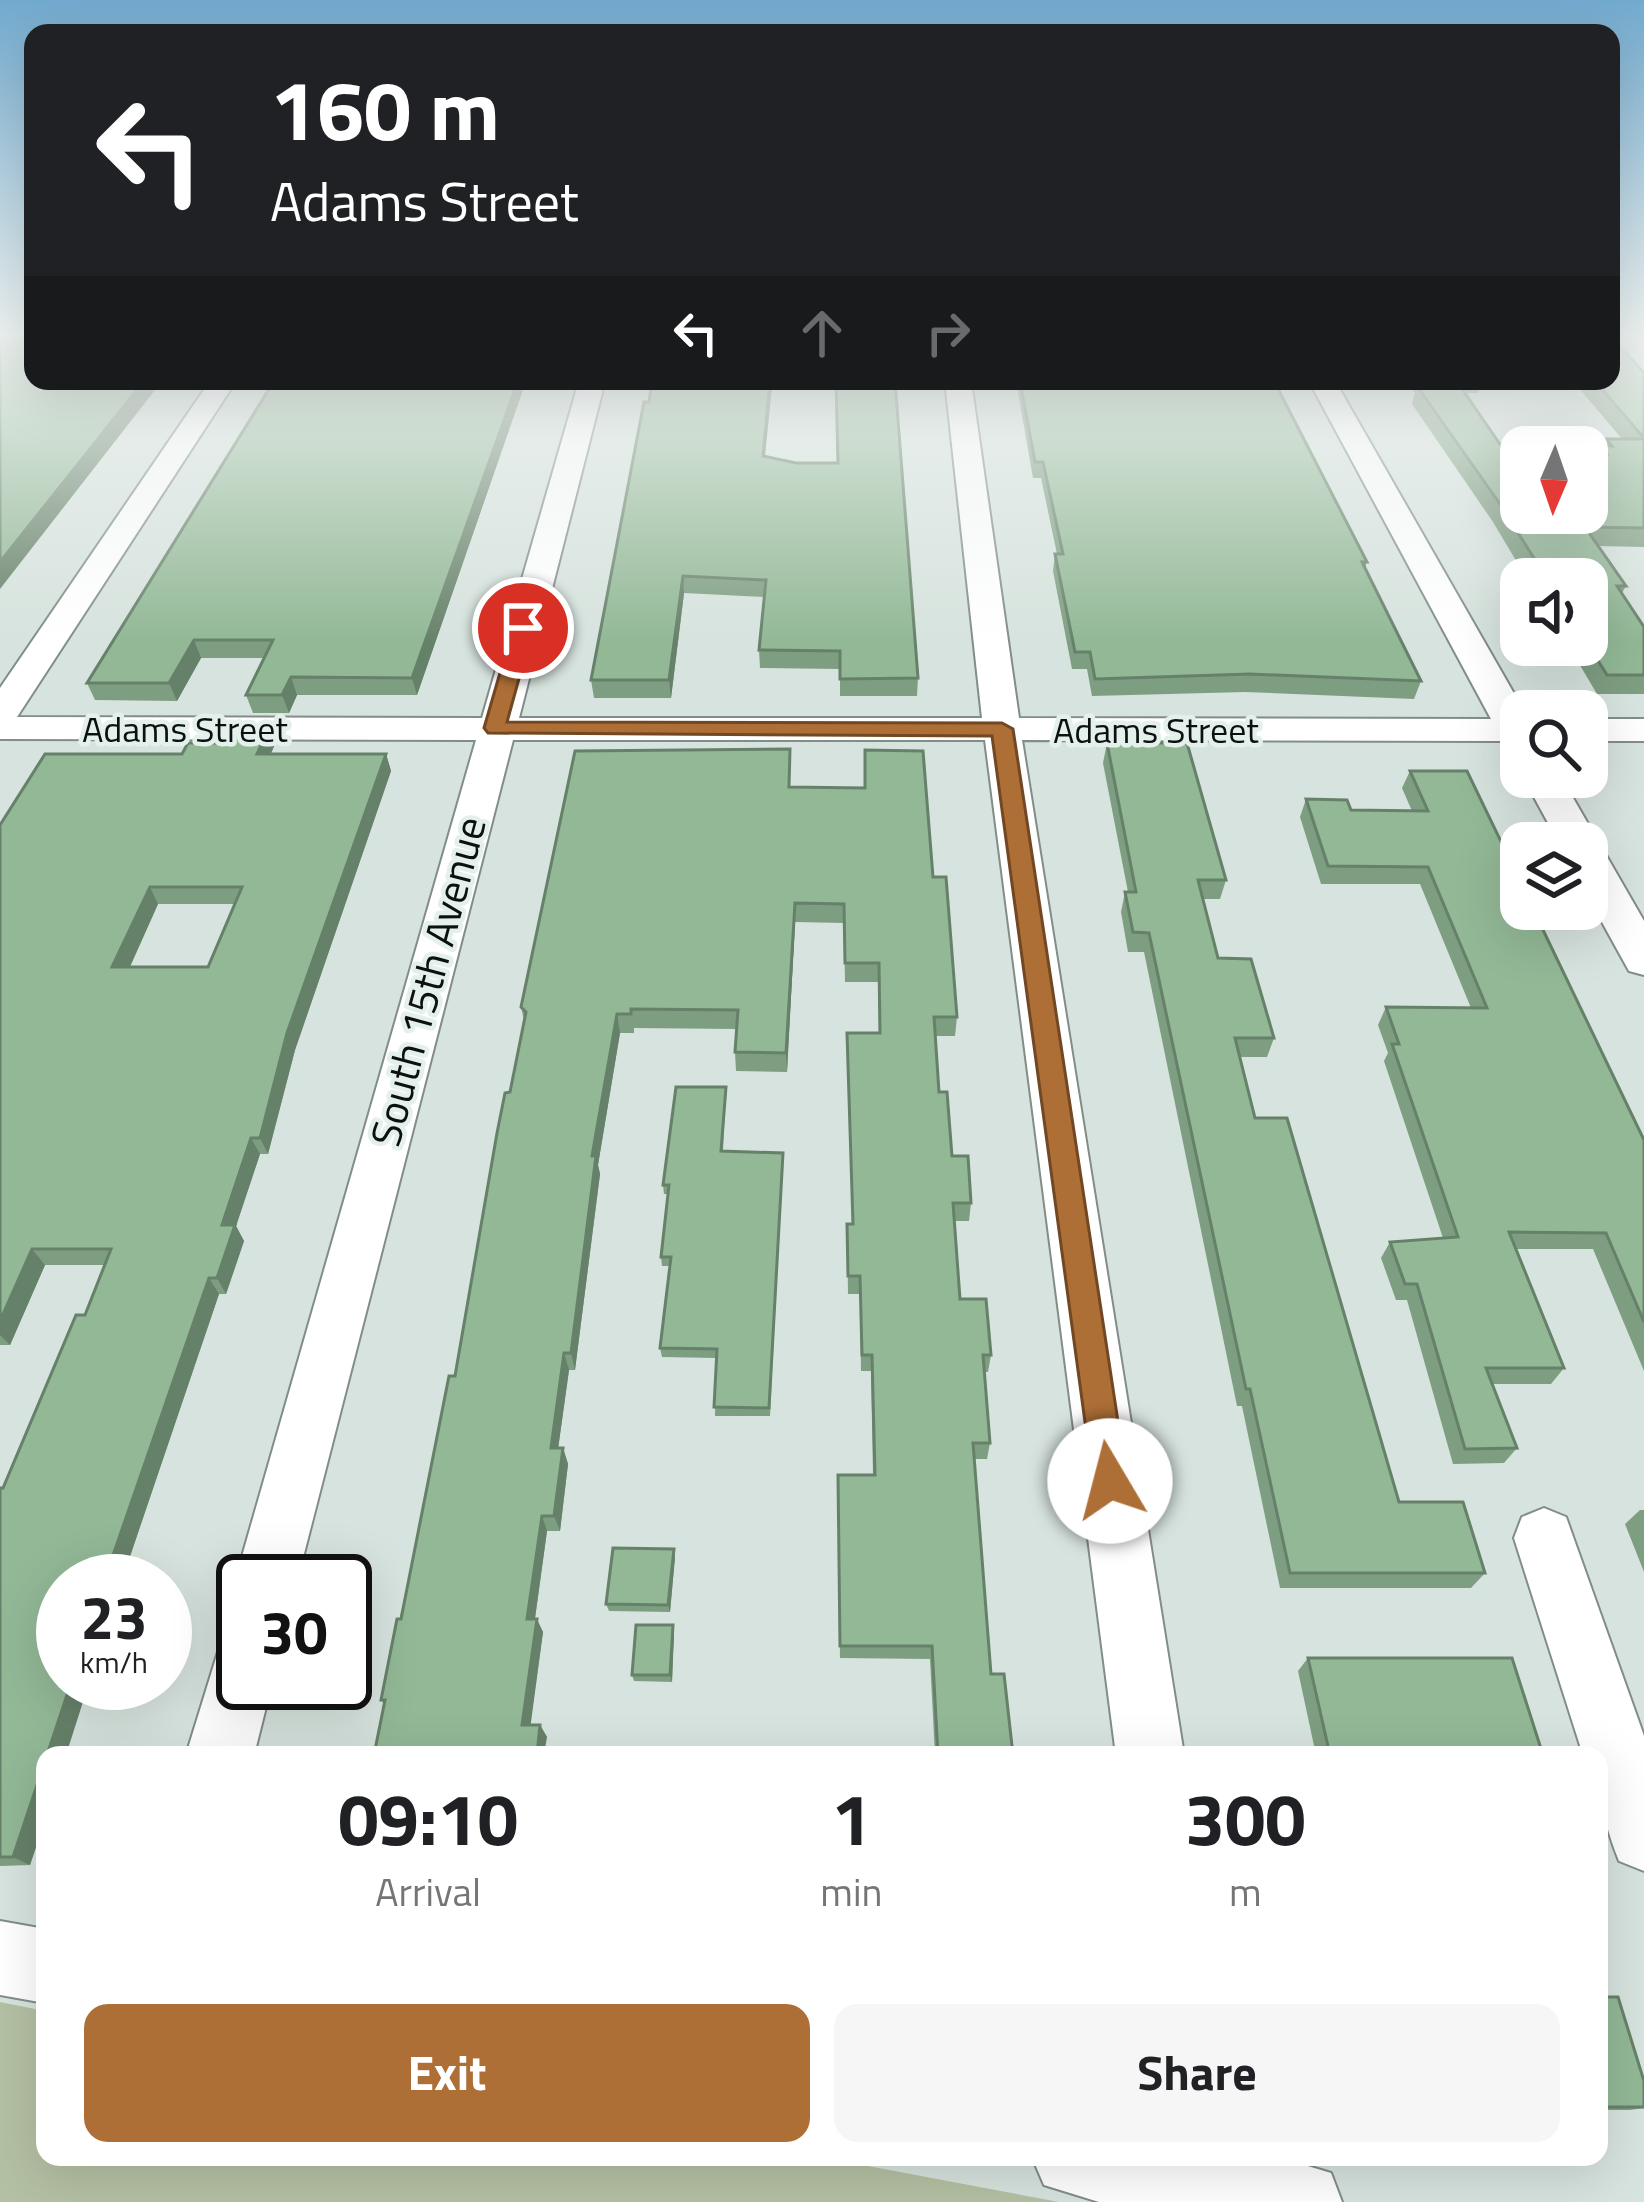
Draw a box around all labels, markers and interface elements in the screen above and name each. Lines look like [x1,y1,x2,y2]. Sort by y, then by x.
text: 160 m [270,45,500,173]
icon: left [72,72,228,228]
text: Adams Street [270,160,579,242]
icon: left [663,300,729,366]
icon: ahead [789,300,855,366]
icon: right [915,300,981,366]
north arrow [1500,426,1608,534]
map controls [1500,426,1608,930]
button: sound [1500,558,1608,666]
pin [472,577,574,679]
icon: arrive [490,595,556,661]
button: search [1500,690,1608,798]
street label: Adams Street [82,701,288,756]
street label: Adams Street [1053,702,1259,757]
street label: South 15th Avenue [352,809,502,1153]
button: layers [1500,822,1608,930]
position arrow [1047,1418,1173,1544]
speed limit sign: 30 [216,1554,372,1710]
text: 23 [80,1571,148,1662]
text: km/h [80,1639,148,1685]
text: 09:10 [338,1763,518,1873]
text: 1 [831,1763,872,1873]
text: 300 [1185,1763,1306,1873]
text: Arrival [375,1862,481,1921]
text: min [820,1862,882,1921]
text: m [1229,1862,1261,1921]
button: Exit [84,2004,810,2142]
button: Share [834,2004,1560,2142]

